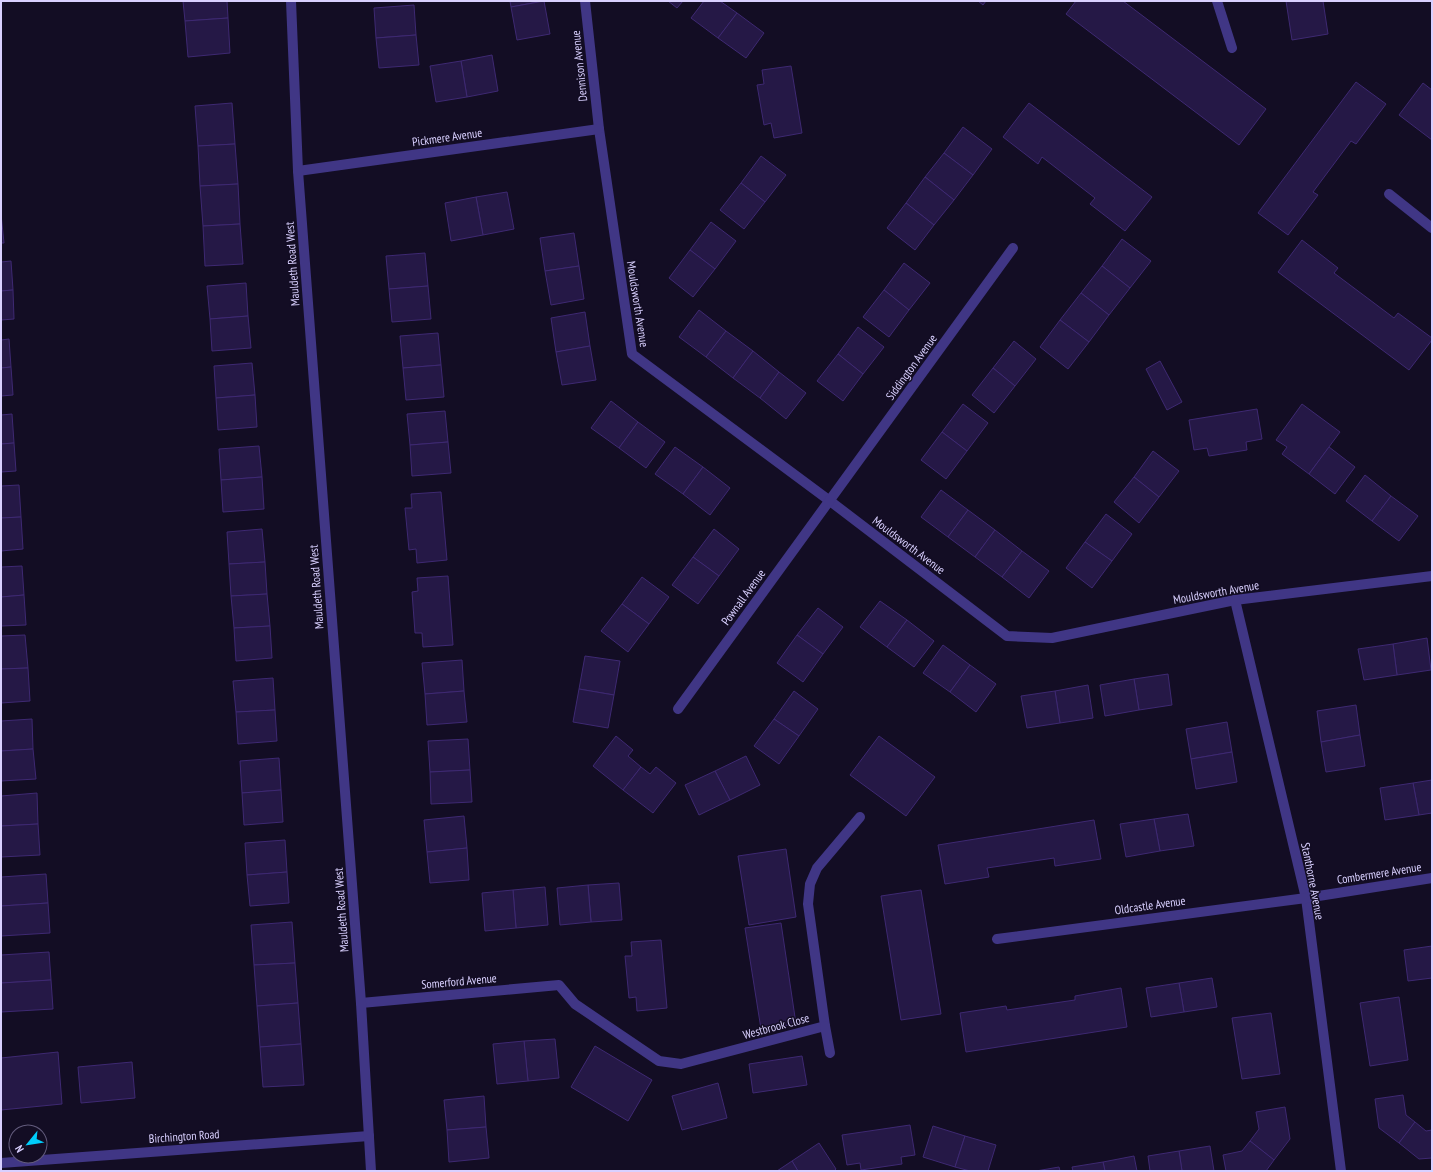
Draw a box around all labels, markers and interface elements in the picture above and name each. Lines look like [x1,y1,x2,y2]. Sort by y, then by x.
street label: Dennison Avenue [568,30,590,102]
street label: Pickmere Avenue [411,125,483,149]
street label: Mauldeth Road West [282,221,302,307]
street label: Mouldsworth Avenue [624,260,652,348]
street label: Siddington Avenue [882,331,940,403]
street label: Mouldsworth Avenue [870,513,948,577]
street label: Mauldeth Road West [306,544,326,630]
street label: Pownall Avenue [718,566,768,628]
street label: Mouldsworth Avenue [1172,577,1260,607]
street label: Stanthorne Avenue [1298,841,1328,921]
street label: Combermere Avenue [1336,859,1422,887]
street label: Mauldeth Road West [331,867,351,953]
street label: Oldcastle Avenue [1114,893,1186,917]
street label: Somerford Avenue [421,970,497,992]
street label: Westbrook Close [741,1010,811,1042]
north arrow [8,1124,48,1164]
street label: Birchington Road [148,1126,220,1146]
text: N [12,1143,27,1155]

